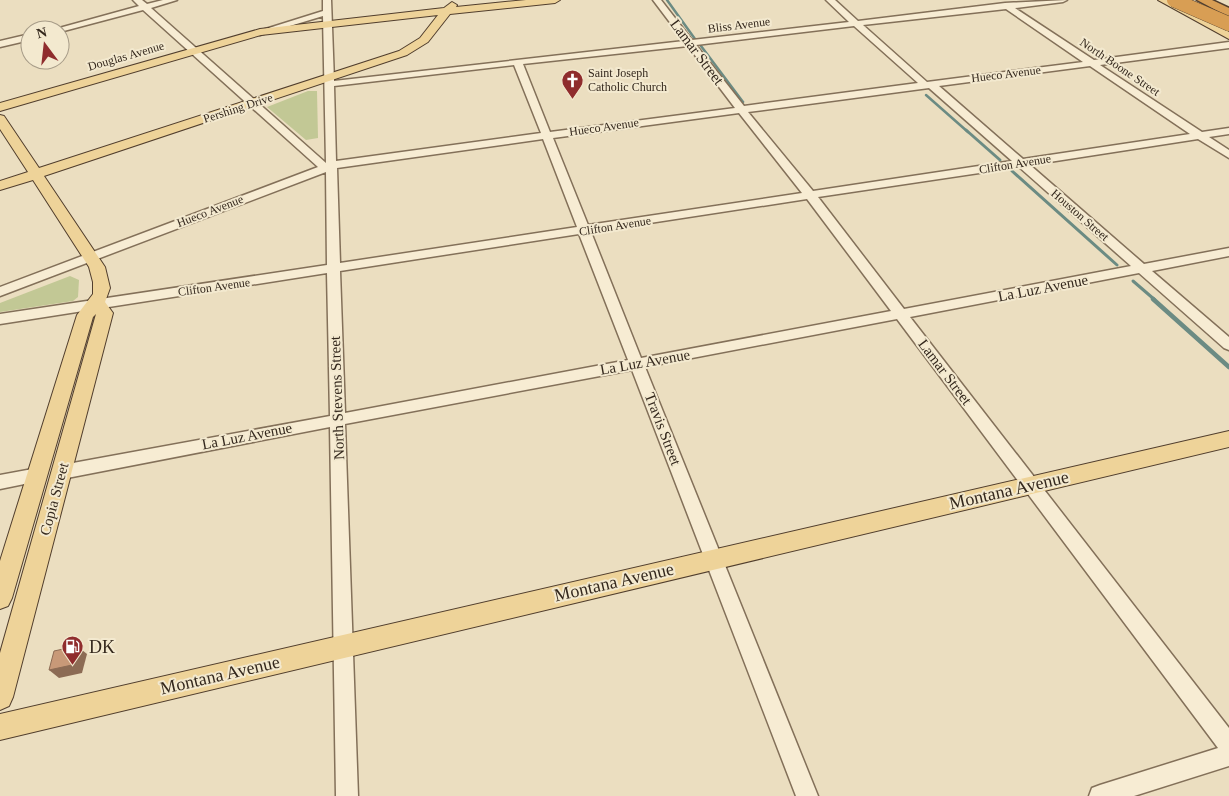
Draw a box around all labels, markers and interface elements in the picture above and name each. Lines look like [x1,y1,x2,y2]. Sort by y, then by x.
street label: Bliss Avenue [707,14,771,36]
street label: Lamar Street [667,16,727,89]
north arrow [20,20,70,70]
text: N [35,24,49,41]
street label: North Boone Street [1077,35,1163,99]
street label: Douglas Avenue [86,38,166,74]
street label: Hueco Avenue [970,63,1042,85]
place label: Saint Joseph Catholic Church [588,66,667,94]
church icon: Saint Joseph Catholic Church [560,68,584,99]
street label: Pershing Drive [201,90,275,126]
street label: Hueco Avenue [568,115,640,139]
street label: Clifton Avenue [978,151,1052,177]
street label: Houston Street [1048,186,1112,244]
street label: Hueco Avenue [175,192,245,230]
street label: Clifton Avenue [578,213,652,239]
street label: La Luz Avenue [997,271,1090,305]
street label: Clifton Avenue [177,275,251,299]
street label: North Stevens Street [327,335,347,460]
street label: Lamar Street [915,336,975,409]
street label: La Luz Avenue [599,346,692,378]
street label: Travis Street [642,390,684,468]
street label: La Luz Avenue [201,419,294,453]
street label: Copia Street [37,460,72,537]
street label: Montana Avenue [947,467,1071,513]
street label: Montana Avenue [552,559,676,605]
fuel station icon: DK [61,635,85,666]
place label: DK [89,637,115,657]
street label: Montana Avenue [158,652,282,698]

